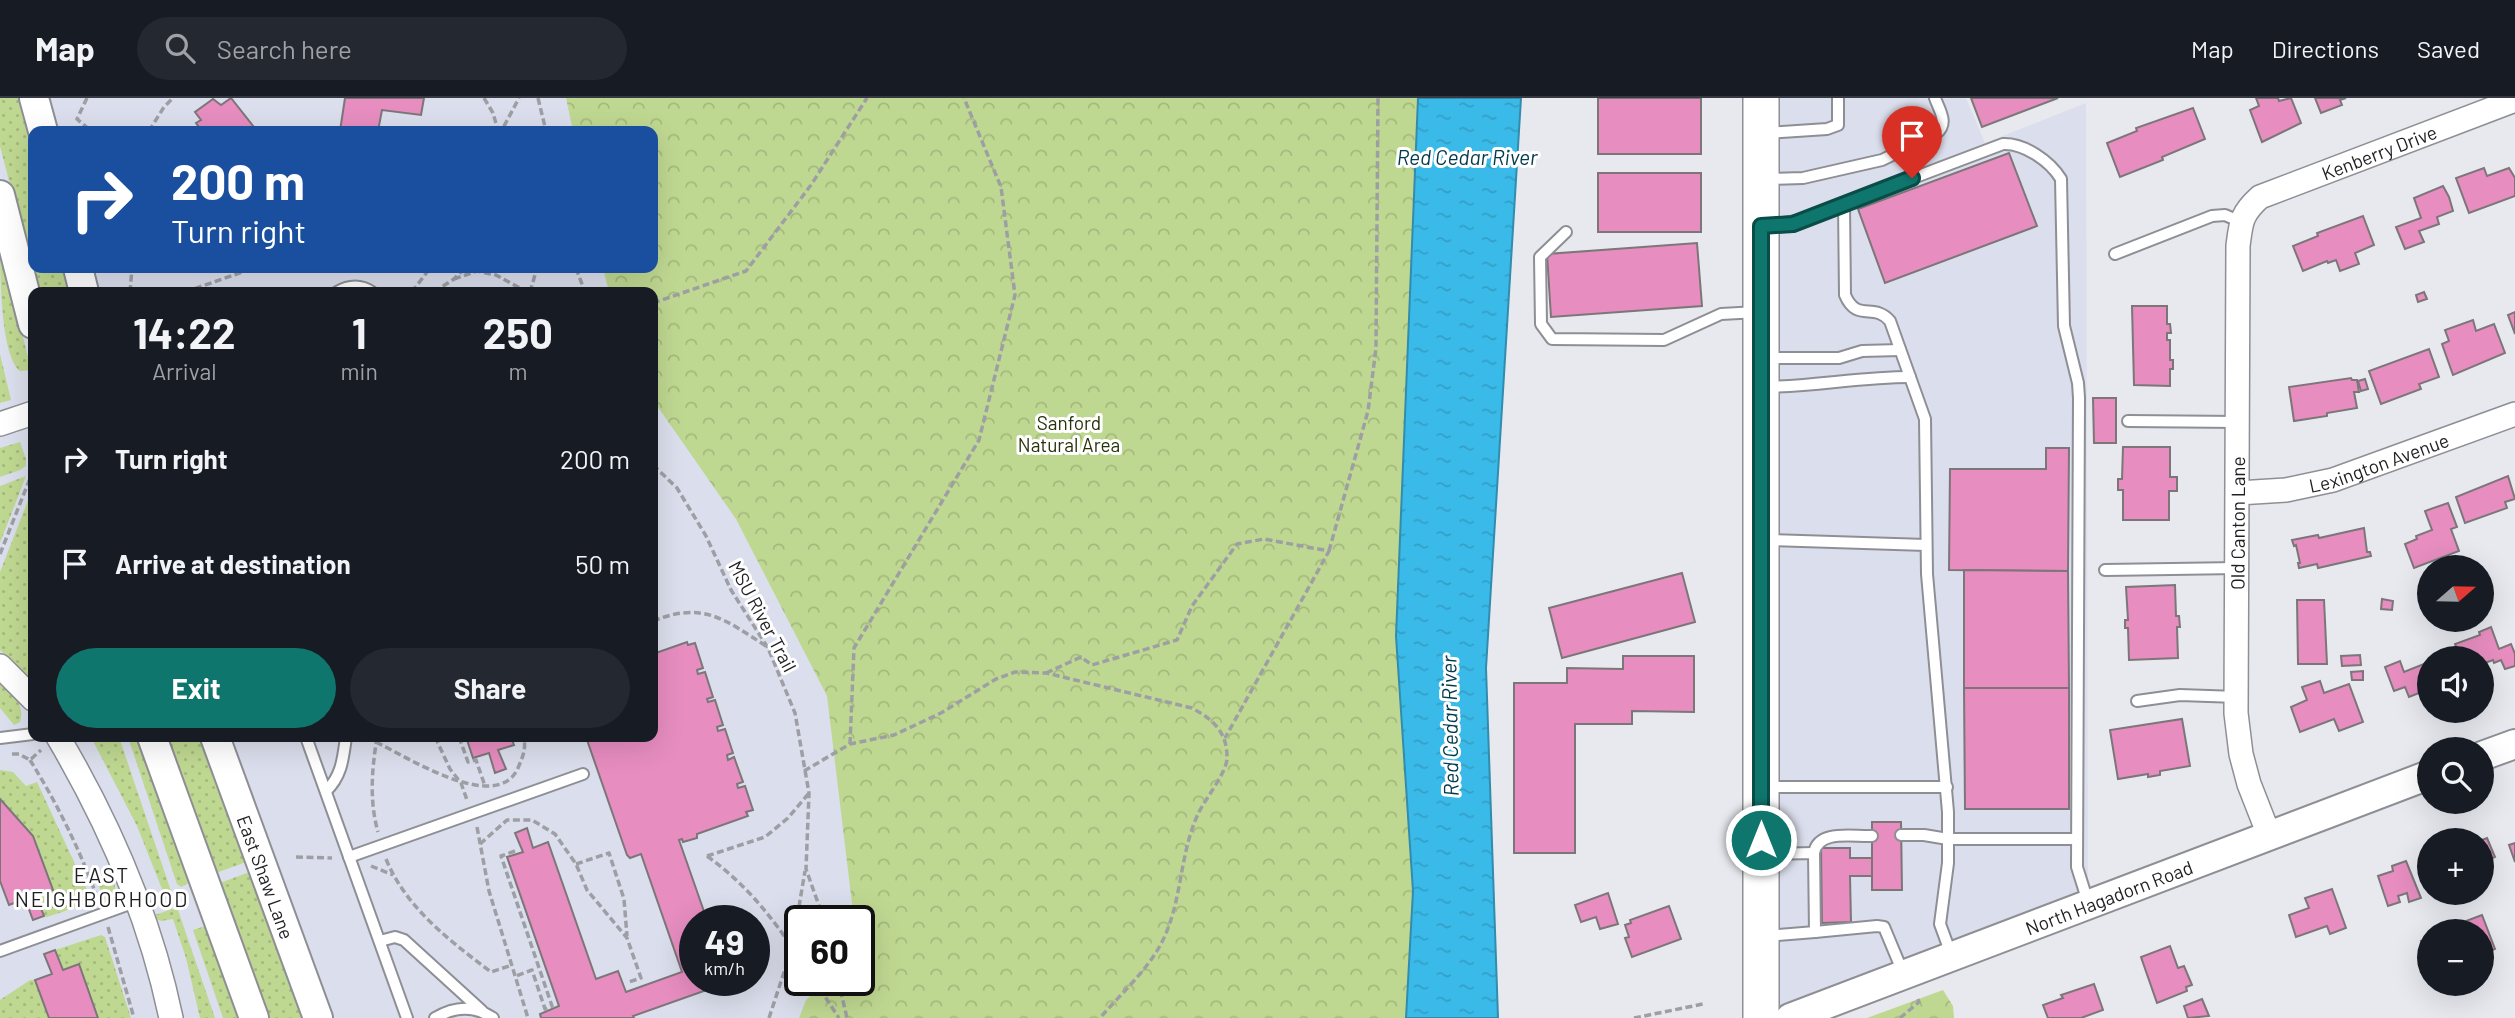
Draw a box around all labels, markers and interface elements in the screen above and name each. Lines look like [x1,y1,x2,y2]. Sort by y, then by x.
search box [137,17,627,80]
text: Map [35,28,95,68]
icon: search [161,29,199,67]
text: Search here [217,33,352,64]
text: Map [2191,34,2234,63]
text: Directions [2272,34,2379,63]
text: Saved [2417,34,2480,63]
pin [1882,106,1942,178]
icon: arrive [1893,117,1931,155]
street label: Kenberry Drive [2318,119,2440,184]
water label: Red Cedar River [1397,144,1538,169]
text: 200 m [171,151,305,210]
icon: right [56,154,147,245]
text: Turn right [171,211,306,249]
text: 14:22 [133,307,236,357]
text: 1 [352,307,367,357]
text: 250 [483,307,553,357]
text: Arrival [152,357,216,385]
text: min [341,357,378,385]
text: m [508,357,527,385]
park label: Sanford Natural Area [1018,411,1120,456]
street label: Lexington Avenue [2307,428,2452,496]
icon: right [56,440,94,478]
text: Turn right [115,443,228,474]
text: 200 m [560,443,630,474]
street label: Old Canton Lane [2225,456,2249,590]
icon: arrive [56,545,94,583]
text: Arrive at destination [115,548,351,579]
text: 50 m [575,548,630,579]
north arrow [2417,555,2494,632]
map controls [2417,555,2494,996]
street label: MSU River Trail [724,557,802,675]
button: sound [2417,646,2494,723]
button: Exit [56,648,336,728]
button: Share [350,648,630,728]
water label: Red Cedar River [1435,655,1463,797]
button: search [2417,737,2494,814]
position arrow [1724,803,1798,877]
street label: East Shaw Lane [233,812,300,942]
button: + [2417,828,2494,905]
street label: North Hagadorn Road [2022,855,2196,939]
district label: EAST NEIGHBORHOOD [15,862,189,911]
speed limit sign: 60 [784,905,875,996]
button: − [2417,919,2494,996]
text: 49 [705,920,744,962]
text: km/h [704,957,745,979]

